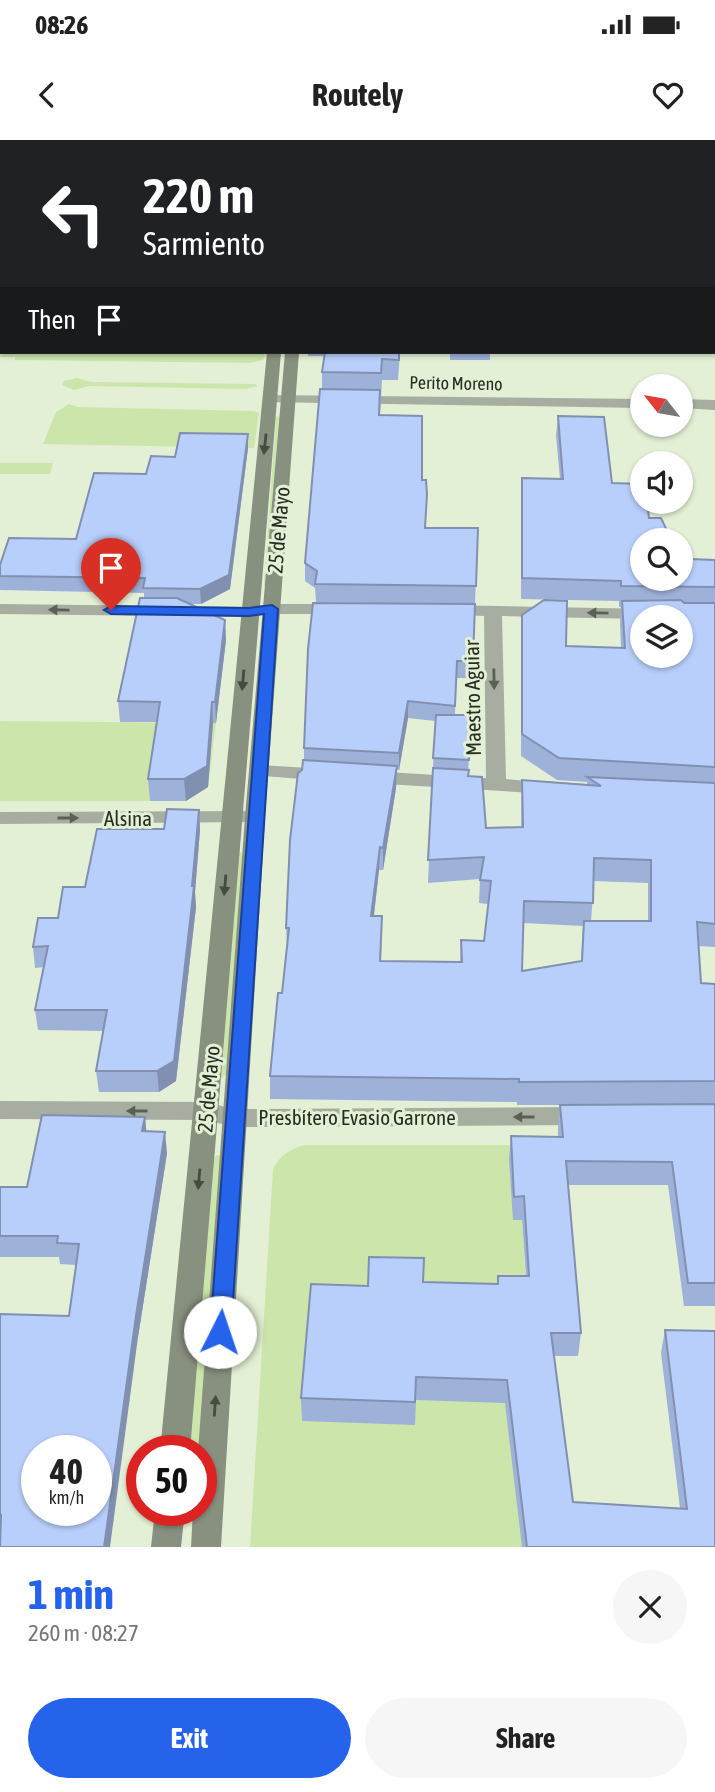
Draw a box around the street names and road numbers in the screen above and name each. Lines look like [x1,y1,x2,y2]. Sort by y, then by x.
street label: Perito Moreno [409,372,503,394]
street label: 25 de Mayo [262,486,294,574]
street label: Maestro Aguiar [459,639,485,756]
street label: Alsina [104,806,152,830]
street label: 25 de Mayo [192,1045,224,1133]
street label: Presbítero Evasio Garrone [258,1105,456,1129]

